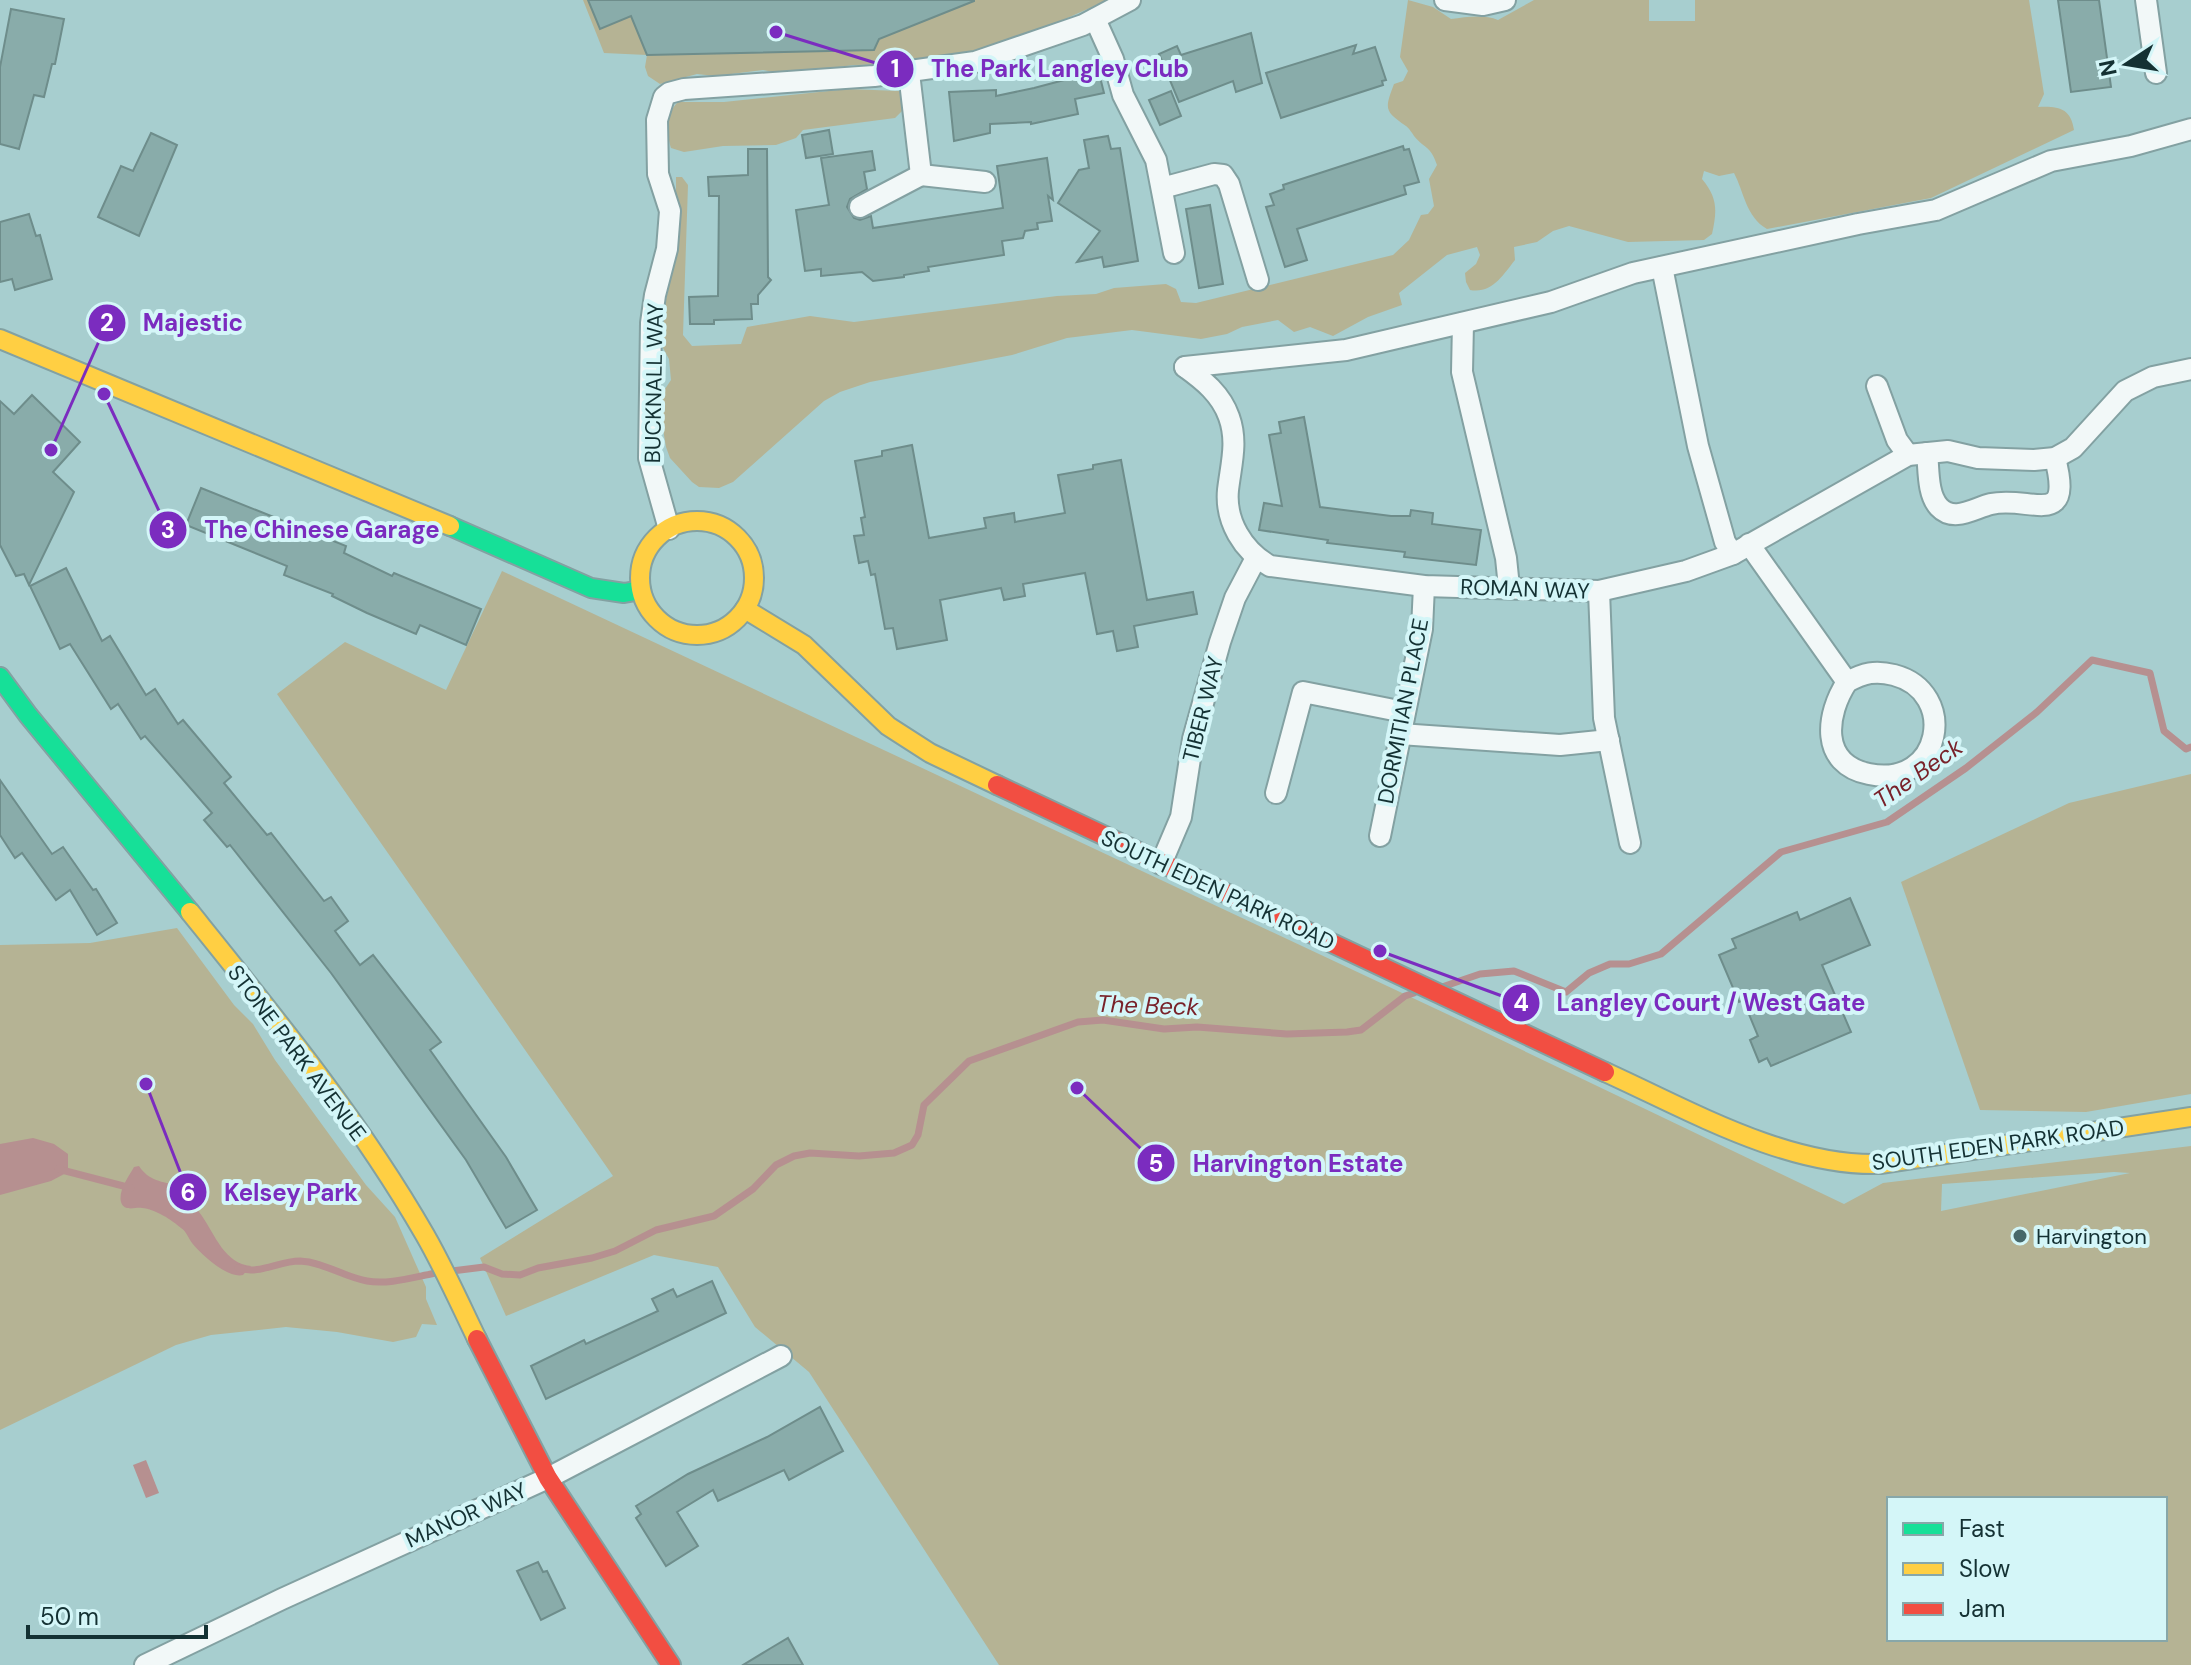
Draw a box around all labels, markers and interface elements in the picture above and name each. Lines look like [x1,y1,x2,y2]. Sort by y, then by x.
north arrow [2087,24,2167,104]
callout: The Park Langley Club [875,45,1205,93]
text: 1 [891,53,899,84]
text: The Park Langley Club [931,53,1189,84]
text: N [2092,57,2124,79]
callout: Majestic [87,299,259,347]
street label: BUCKNALL WAY [638,302,670,464]
text: 2 [100,307,114,338]
text: Majestic [143,307,243,338]
callout: The Chinese Garage [148,506,456,554]
text: 3 [161,514,175,545]
text: The Chinese Garage [204,514,440,545]
street label: ROMAN WAY [1460,572,1591,606]
street label: DORMITIAN PLACE [1371,616,1435,806]
street label: TIBER WAY [1176,653,1230,765]
water label: The Beck [1867,731,1969,815]
street label: SOUTH EDEN PARK ROAD [1097,823,1339,957]
street label: STONE PARK AVENUE [221,959,373,1147]
callout: Langley Court / West Gate [1501,979,1882,1027]
text: 4 [1513,987,1529,1018]
text: Langley Court / West Gate [1557,987,1866,1018]
water label: The Beck [1097,988,1200,1022]
street label: SOUTH EDEN PARK ROAD [1870,1113,2126,1177]
callout: Harvington Estate [1136,1139,1419,1187]
text: 5 [1149,1148,1163,1179]
text: Harvington Estate [1193,1148,1403,1179]
callout: Kelsey Park [168,1168,374,1216]
text: 6 [180,1177,196,1208]
text: Kelsey Park [224,1177,358,1208]
place label: Harvington [2036,1222,2147,1251]
marker: Harvington [2011,1227,2029,1245]
street label: MANOR WAY [401,1475,531,1555]
legend [1887,1497,2167,1641]
text: Fast [1959,1513,2005,1544]
text: Slow [1959,1553,2010,1584]
scale bar [28,1589,206,1639]
text: Jam [1959,1593,2005,1624]
text: 50 m [40,1601,99,1632]

